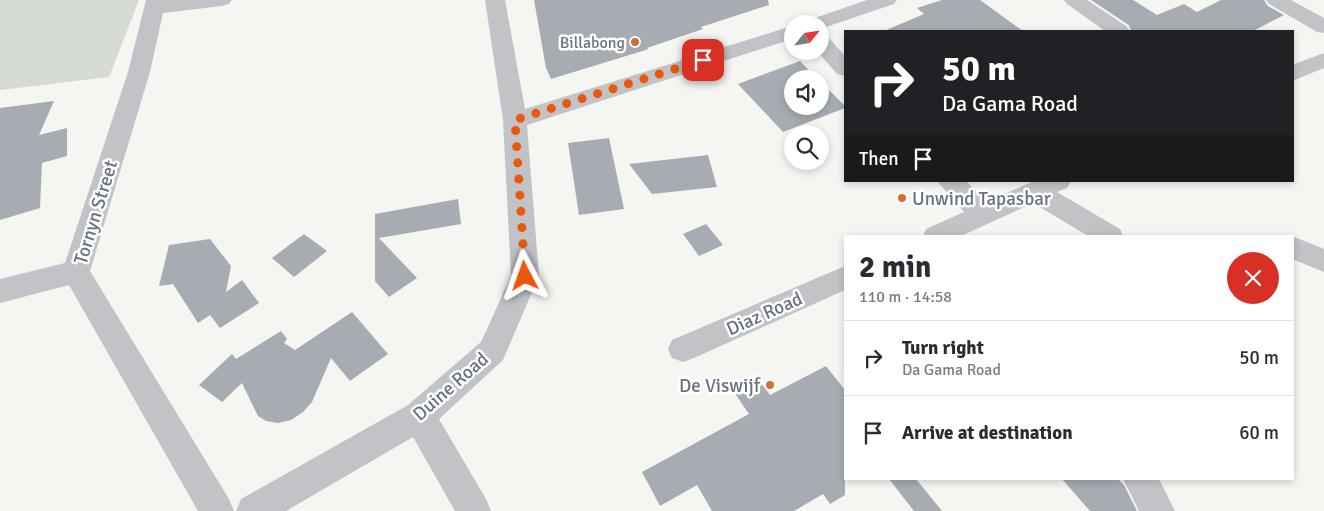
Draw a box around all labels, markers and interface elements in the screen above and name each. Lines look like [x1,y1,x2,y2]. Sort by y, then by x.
north arrow [784,15,829,60]
map controls [784,15,829,170]
place label: Billabong [560,33,625,53]
marker: Billabong [629,36,641,48]
pin [682,39,724,81]
icon: arrive [689,46,717,74]
text: 50 m [942,47,1016,90]
icon: right [859,50,924,115]
button: sound [784,70,829,115]
text: Da Gama Road [942,90,1078,117]
button: search [784,125,829,170]
icon: arrive [909,145,937,173]
text: Then [859,147,899,171]
street label: Tornyn Street [69,157,123,267]
place label: Unwind Tapasbar [912,187,1051,211]
marker: Unwind Tapasbar [896,192,908,204]
position arrow [498,249,550,301]
text: 2 min [859,249,931,286]
button: close [1227,252,1279,304]
street label: Diaz Road [723,287,806,341]
text: 110 m · 14:58 [859,287,952,307]
text: Turn right [902,336,984,360]
icon: right [859,344,887,372]
text: 50 m [1239,346,1279,370]
street label: Duine Road [408,347,493,426]
text: Da Gama Road [902,360,1001,380]
place label: De Viswijf [679,374,762,398]
marker: De Viswijf [764,379,776,391]
icon: arrive [859,419,887,447]
text: Arrive at destination [902,421,1073,445]
text: 60 m [1239,421,1279,445]

